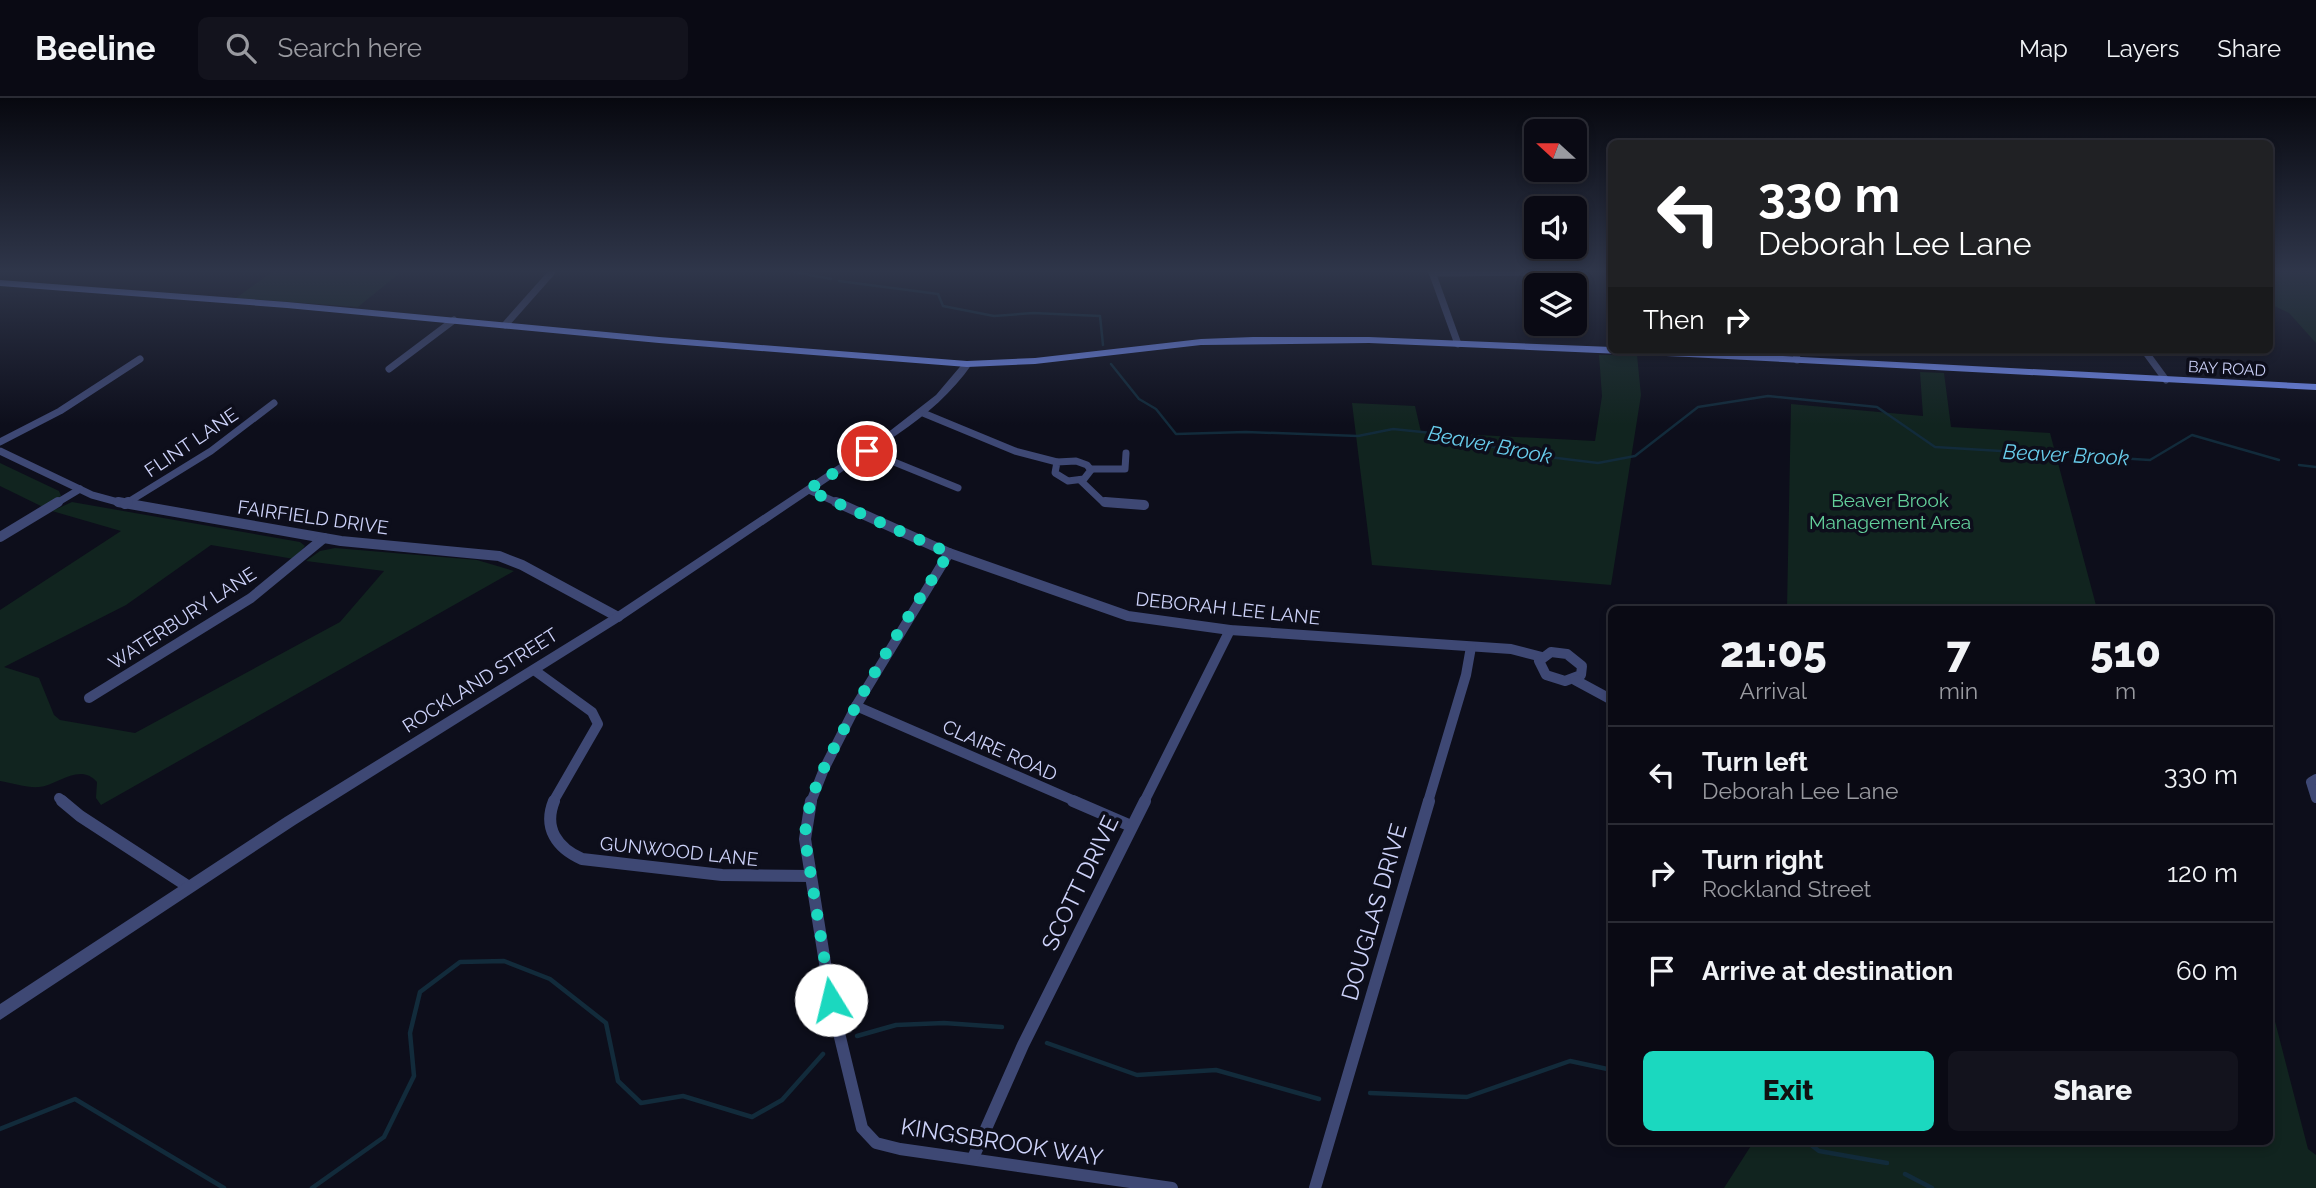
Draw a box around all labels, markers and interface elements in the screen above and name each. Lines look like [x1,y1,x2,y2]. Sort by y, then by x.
search box [198,17,688,80]
text: Beeline [35,29,156,68]
icon: search [222,29,260,67]
text: Search here [278,33,422,63]
text: Map [2019,34,2068,63]
text: Layers [2106,34,2179,63]
text: Share [2217,34,2281,63]
north arrow [1524,119,1587,182]
map controls [1524,119,1587,336]
text: 330 m [1758,166,1900,223]
icon: left [1643,168,1734,259]
button: sound [1524,196,1587,259]
text: Deborah Lee Lane [1758,225,2031,262]
button: layers [1524,273,1587,336]
icon: right [1718,301,1756,339]
text: Then [1643,305,1704,335]
street label: BAY ROAD [2187,357,2267,380]
street label: FLINT LANE [140,403,242,481]
water label: Beaver Brook [1426,420,1554,469]
pin [837,421,897,481]
icon: arrive [848,432,886,470]
water label: Beaver Brook [2002,439,2130,470]
park label: Beaver Brook Management Area [1809,489,1971,533]
street label: FAIRFIELD DRIVE [236,496,390,538]
street label: WATERBURY LANE [104,562,260,674]
street label: DEBORAH LEE LANE [1135,587,1321,629]
street label: ROCKLAND STREET [398,623,562,737]
text: 21:05 [1720,628,1827,677]
text: 7 [1946,628,1971,677]
text: 510 [2090,628,2161,677]
text: Arrival [1740,677,1807,704]
text: min [1939,677,1978,704]
text: m [2115,677,2136,704]
street label: CLAIRE ROAD [939,715,1061,785]
text: Turn left [1702,747,1808,777]
icon: left [1643,756,1681,794]
text: 330 m [2164,760,2238,790]
text: Deborah Lee Lane [1702,777,1899,804]
street label: SCOTT DRIVE [1035,811,1124,954]
street label: DOUGLAS DRIVE [1335,820,1412,1003]
street label: GUNWOOD LANE [599,832,759,870]
text: Turn right [1702,845,1823,875]
icon: right [1643,854,1681,892]
text: 120 m [2167,858,2238,888]
text: Rockland Street [1702,875,1871,902]
icon: arrive [1643,952,1681,990]
text: Arrive at destination [1702,956,1953,986]
text: 60 m [2176,956,2238,986]
position arrow [794,963,868,1037]
button: Exit [1643,1051,1934,1131]
button: Share [1948,1051,2238,1131]
street label: KINGSBROOK WAY [899,1112,1105,1171]

